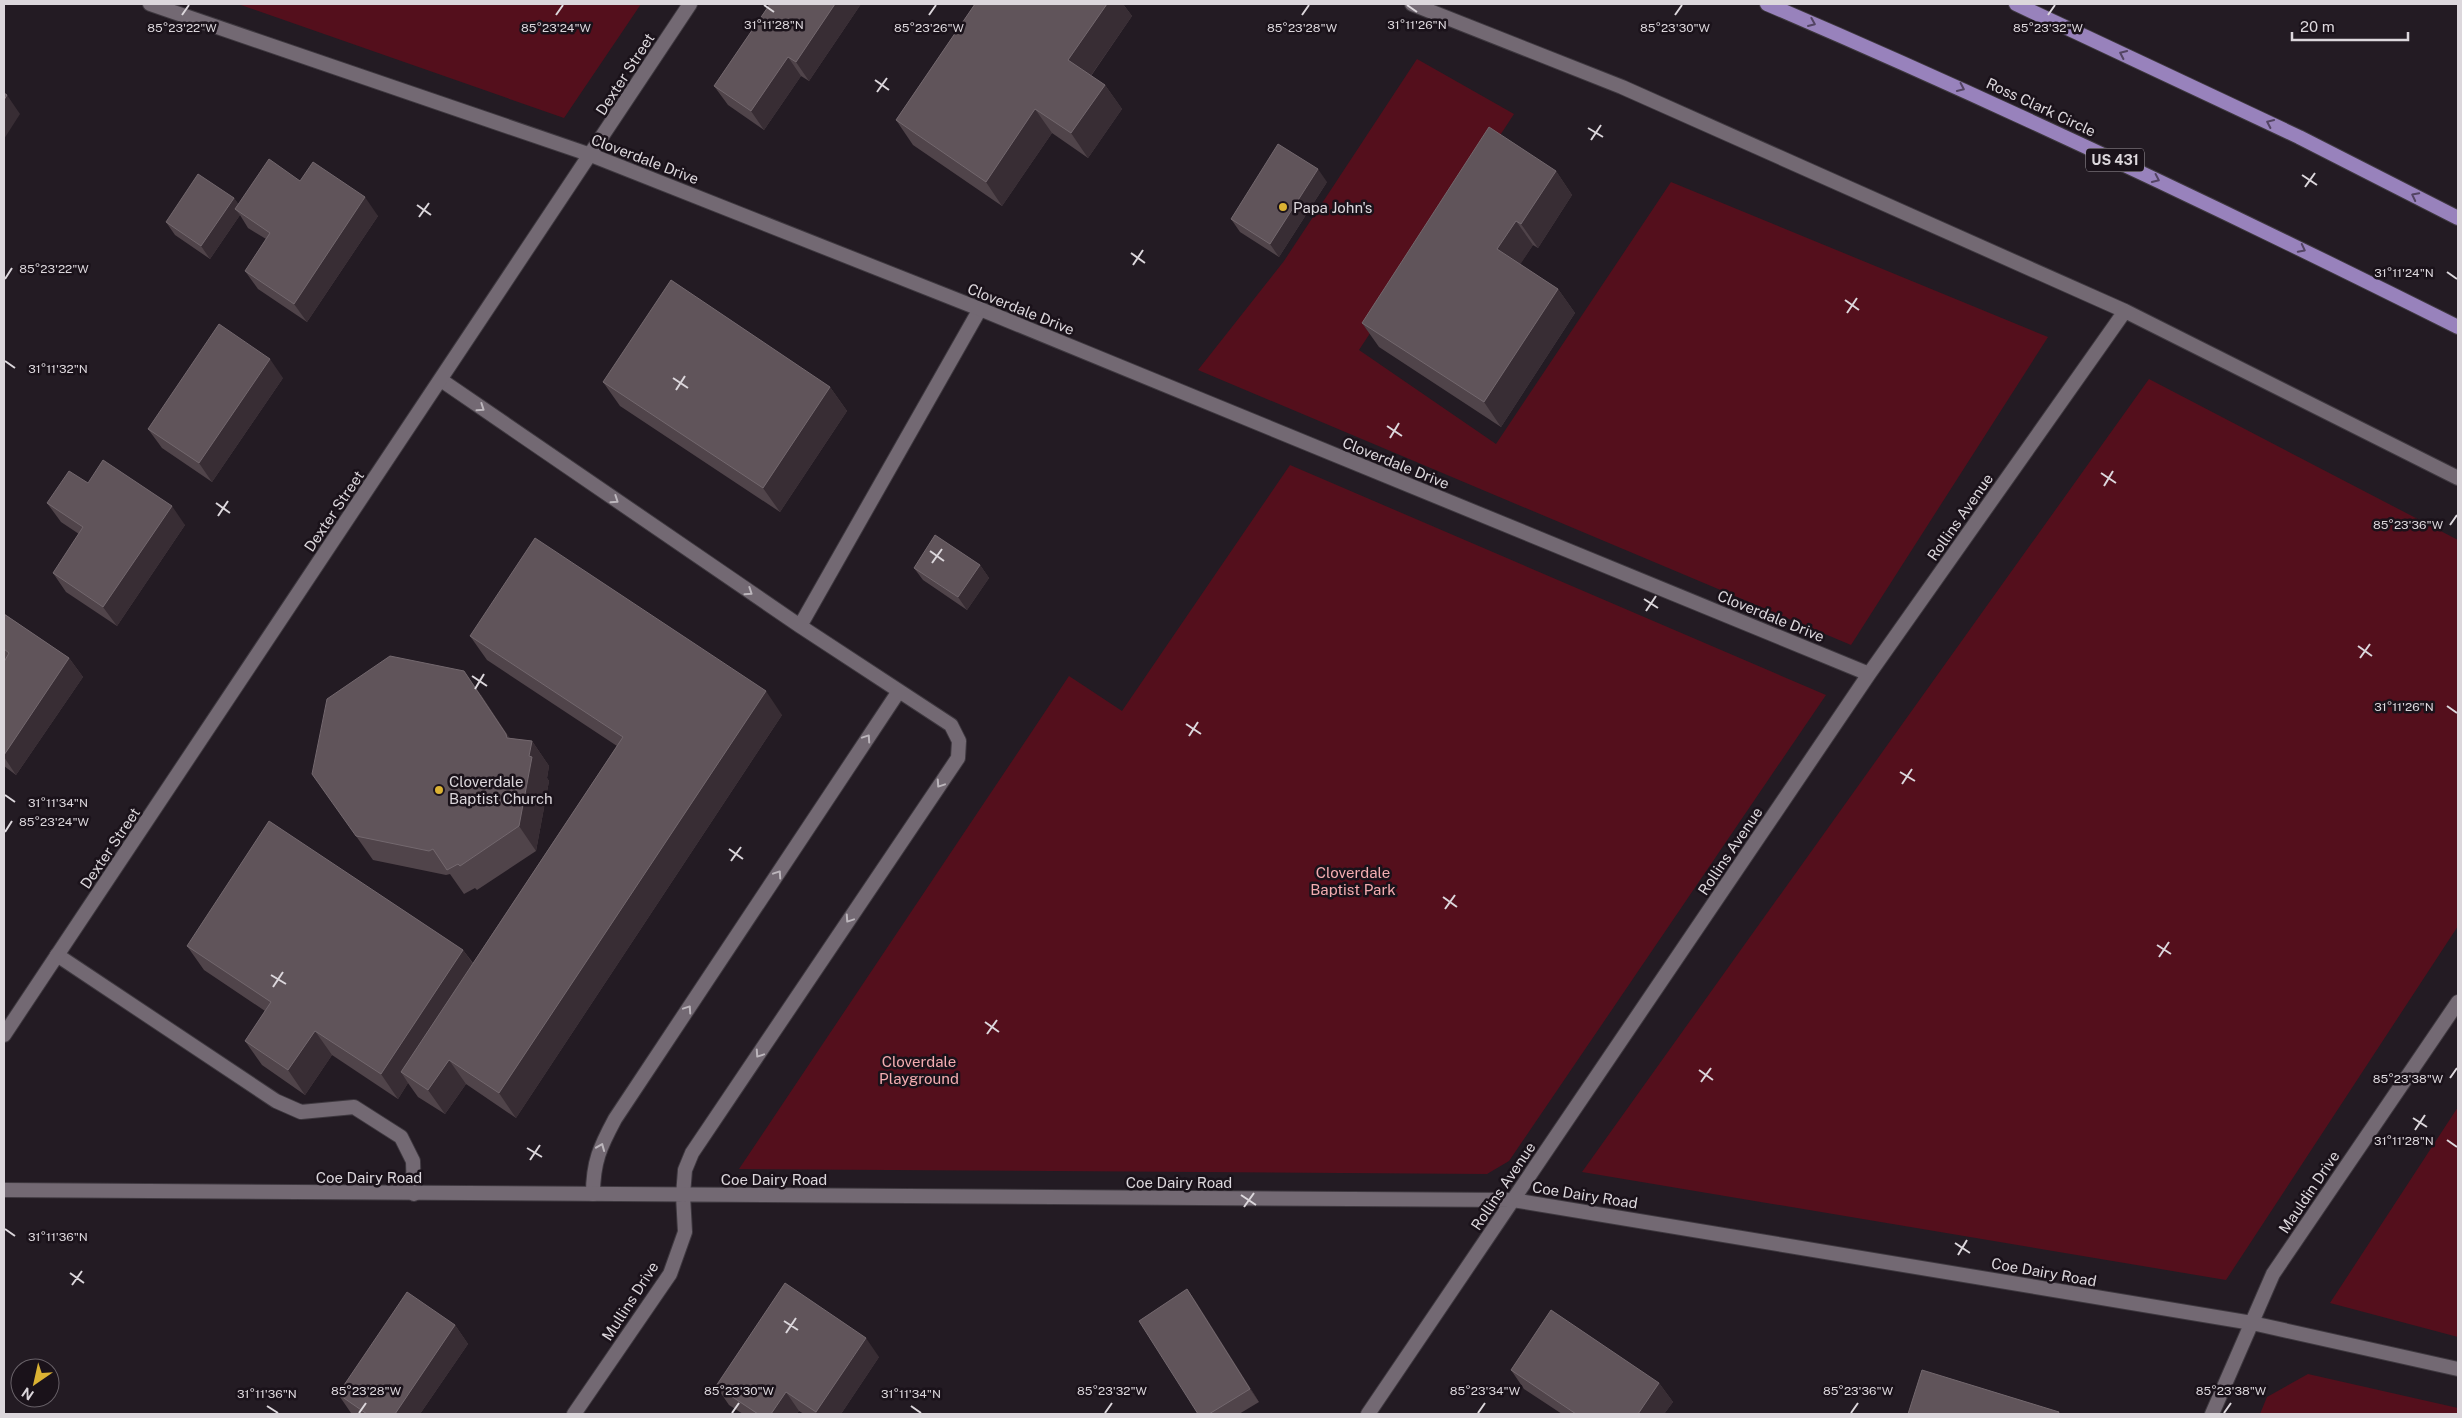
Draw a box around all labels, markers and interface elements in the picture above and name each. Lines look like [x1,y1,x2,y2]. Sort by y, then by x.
scale bar [2292,10,2408,42]
one-way arrow [1807,17,1816,27]
text: 31°11'28"N [744,18,804,32]
text: 31°11'26"N [1387,18,1447,32]
text: 20 m [2300,18,2335,35]
text: 85°23'22"W [147,21,217,35]
text: 85°23'24"W [521,21,592,35]
text: 85°23'26"W [894,21,964,35]
text: 85°23'28"W [1267,21,1338,35]
text: 85°23'30"W [1640,21,1711,35]
text: 85°23'32"W [2013,21,2084,35]
street label: Dexter Street [592,30,658,118]
one-way arrow [2119,50,2128,60]
street label: Ross Clark Circle [1984,74,2098,140]
one-way arrow [1956,82,1965,92]
one-way arrow [2266,119,2275,129]
street label: Cloverdale Drive [589,131,701,187]
road number: US 431 [2086,148,2144,172]
one-way arrow [2151,173,2160,183]
one-way arrow [2411,192,2420,202]
place label: Papa John's [1293,199,1372,216]
marker: Papa John's [1277,201,1289,213]
one-way arrow [2297,243,2306,253]
text: 85°23'22"W [19,262,89,276]
text: 31°11'24"N [2374,266,2434,280]
street label: Cloverdale Drive [965,280,1077,338]
text: 31°11'32"N [28,362,88,376]
one-way arrow [475,402,485,411]
street label: Cloverdale Drive [1340,434,1452,492]
street label: Dexter Street [301,467,367,555]
street label: Rollins Avenue [1924,470,1996,564]
one-way arrow [610,494,619,503]
text: 85°23'36"W [2373,518,2444,532]
one-way arrow [744,585,753,595]
street label: Cloverdale Drive [1715,587,1827,645]
text: 31°11'26"N [2374,700,2434,714]
one-way arrow [861,735,871,744]
place label: Cloverdale Baptist Church [449,773,553,807]
one-way arrow [937,779,946,788]
marker: Cloverdale Baptist Church [433,784,445,796]
text: 31°11'34"N [28,796,88,810]
street label: Dexter Street [77,804,143,892]
street label: Rollins Avenue [1694,804,1766,898]
text: 85°23'24"W [19,815,90,829]
park label: Cloverdale Baptist Park [1310,864,1396,898]
one-way arrow [771,870,781,879]
one-way arrow [846,913,855,923]
one-way arrow [682,1005,691,1015]
one-way arrow [755,1049,765,1058]
park label: Cloverdale Playground [879,1053,959,1087]
text: 85°23'38"W [2373,1072,2444,1086]
text: 31°11'28"N [2374,1134,2434,1148]
street label: Rollins Avenue [1467,1139,1539,1233]
one-way arrow [596,1143,606,1151]
street label: Mauldin Drive [2275,1148,2343,1236]
street label: Coe Dairy Road [316,1169,422,1186]
street label: Coe Dairy Road [721,1171,827,1188]
street label: Coe Dairy Road [1126,1174,1232,1191]
street label: Coe Dairy Road [1531,1178,1639,1212]
text: 31°11'36"N [28,1230,88,1244]
street label: Coe Dairy Road [1990,1254,2098,1290]
street label: Mullins Drive [598,1258,662,1344]
north arrow [10,1358,60,1408]
text: N [19,1384,37,1403]
text: 85°23'28"W [331,1384,402,1398]
text: 85°23'30"W [704,1384,775,1398]
text: 85°23'32"W [1077,1384,1148,1398]
text: 85°23'34"W [1450,1384,1521,1398]
text: 85°23'36"W [1823,1384,1894,1398]
text: 85°23'38"W [2196,1384,2267,1398]
text: 31°11'36"N [237,1387,297,1401]
text: 31°11'34"N [881,1387,941,1401]

